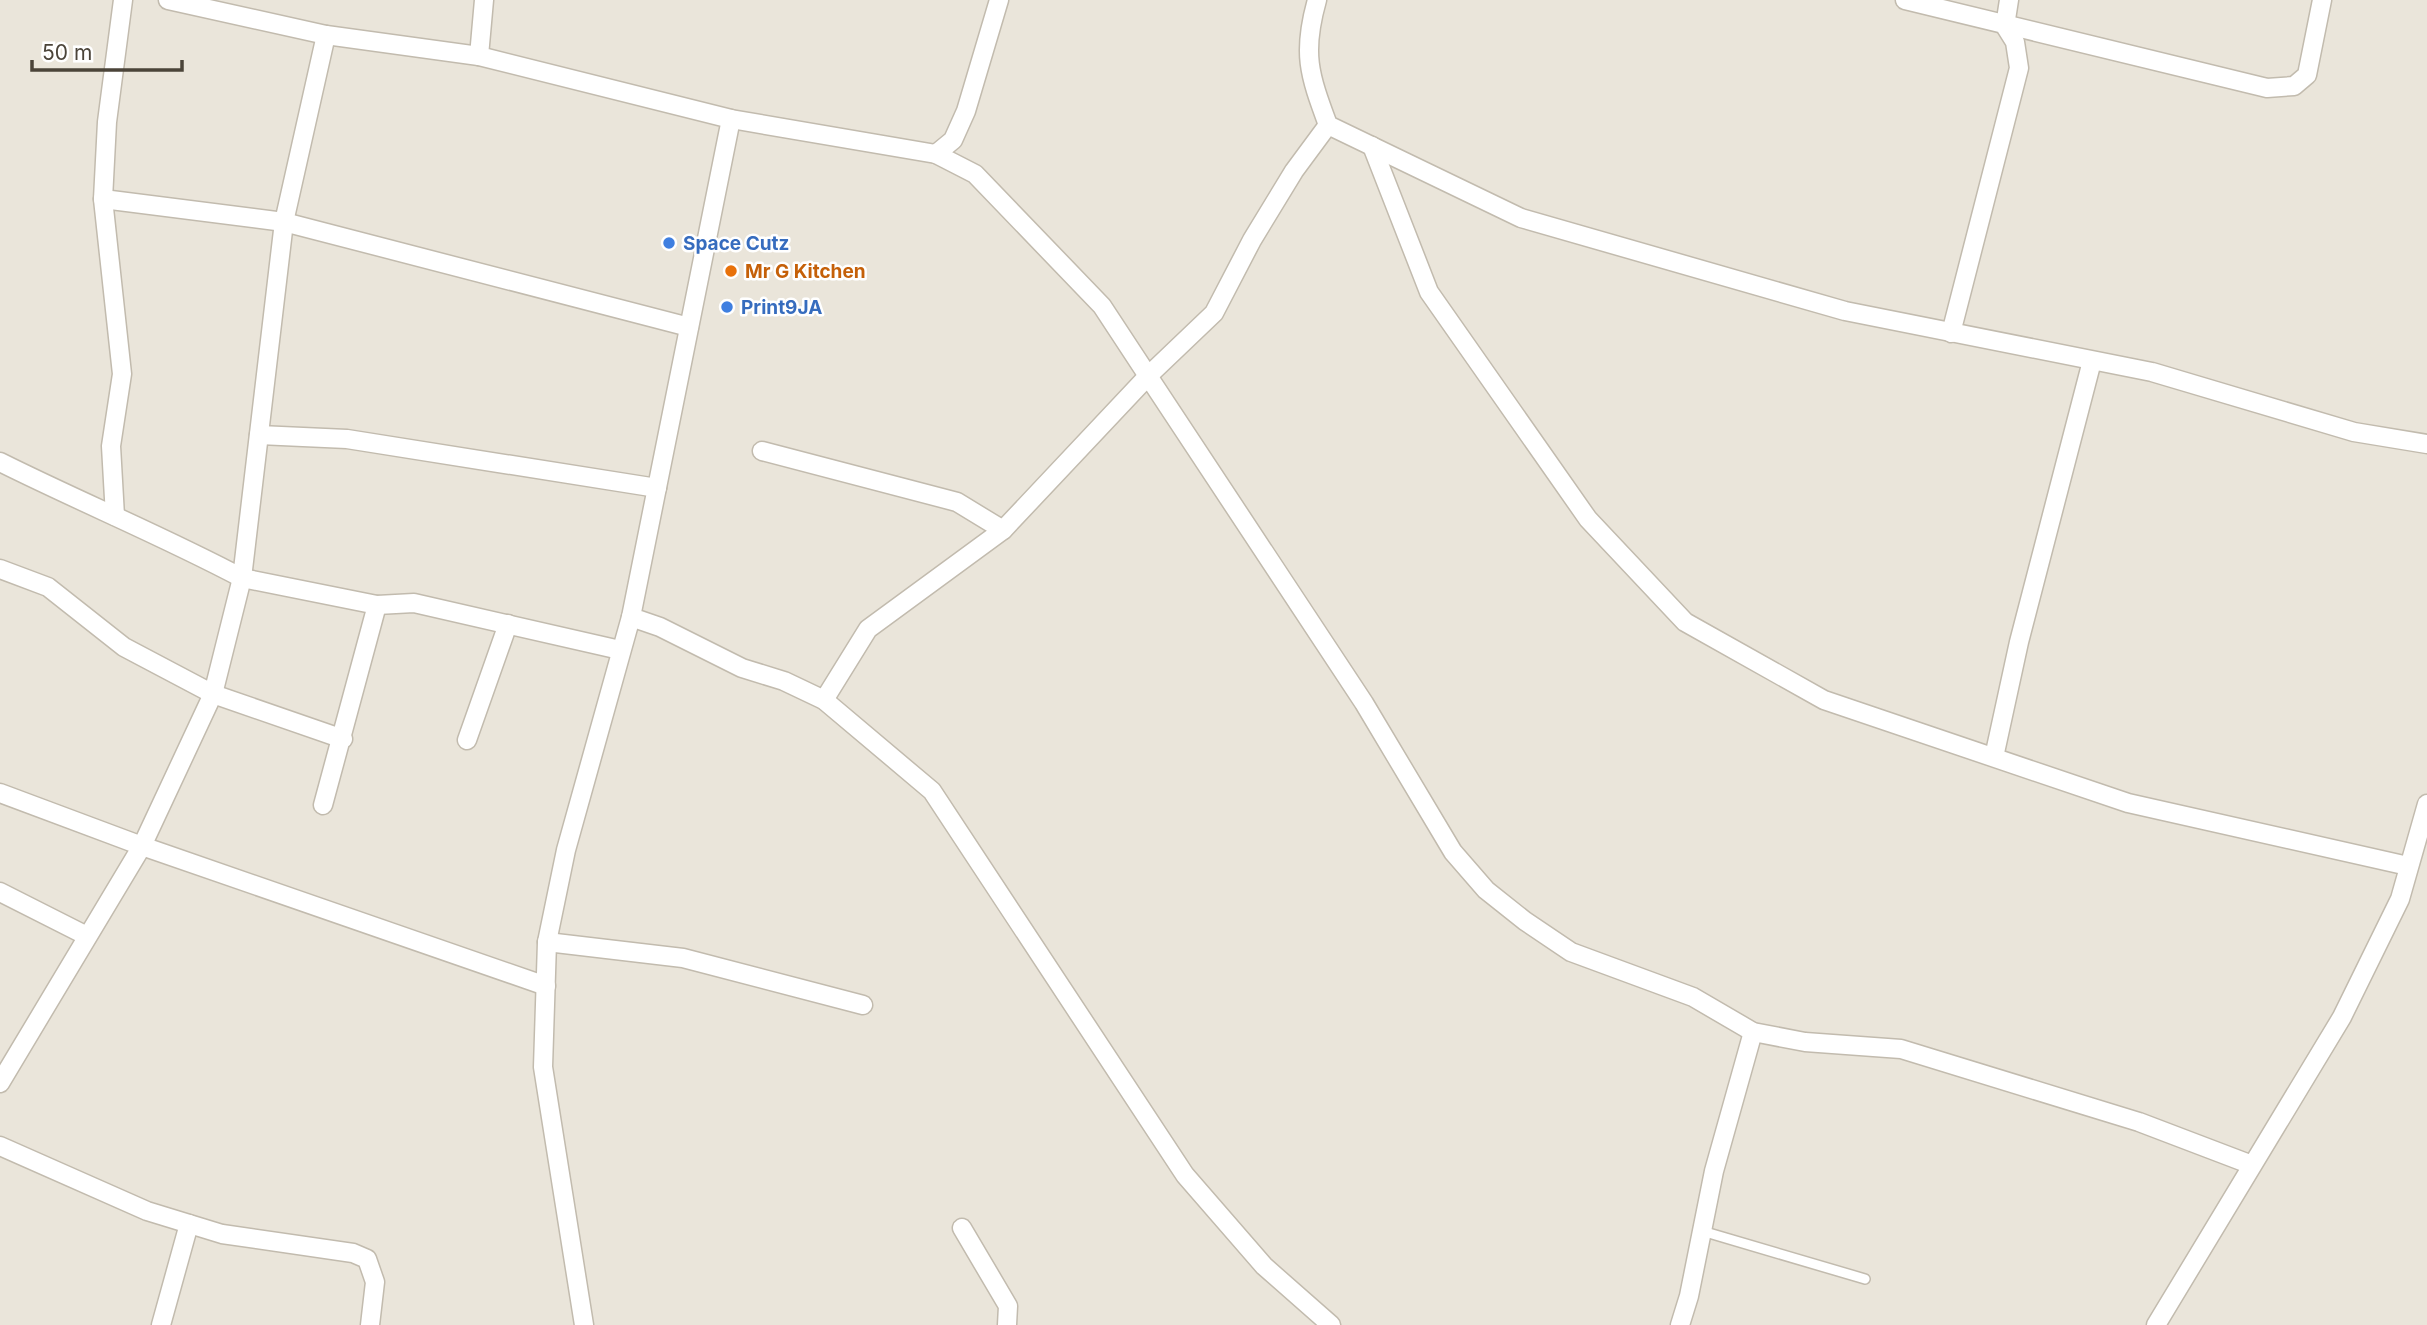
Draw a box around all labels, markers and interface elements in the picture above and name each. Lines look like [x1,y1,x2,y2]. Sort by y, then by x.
scale bar [32,28,182,72]
text: 50 m [42,40,92,65]
place label: Space Cutz [683,232,789,255]
marker: Space Cutz [661,235,677,251]
place label: Mr G Kitchen [745,260,866,283]
marker: Mr G Kitchen [723,263,739,279]
place label: Print9JA [741,296,822,319]
marker: Print9JA [719,299,735,315]

